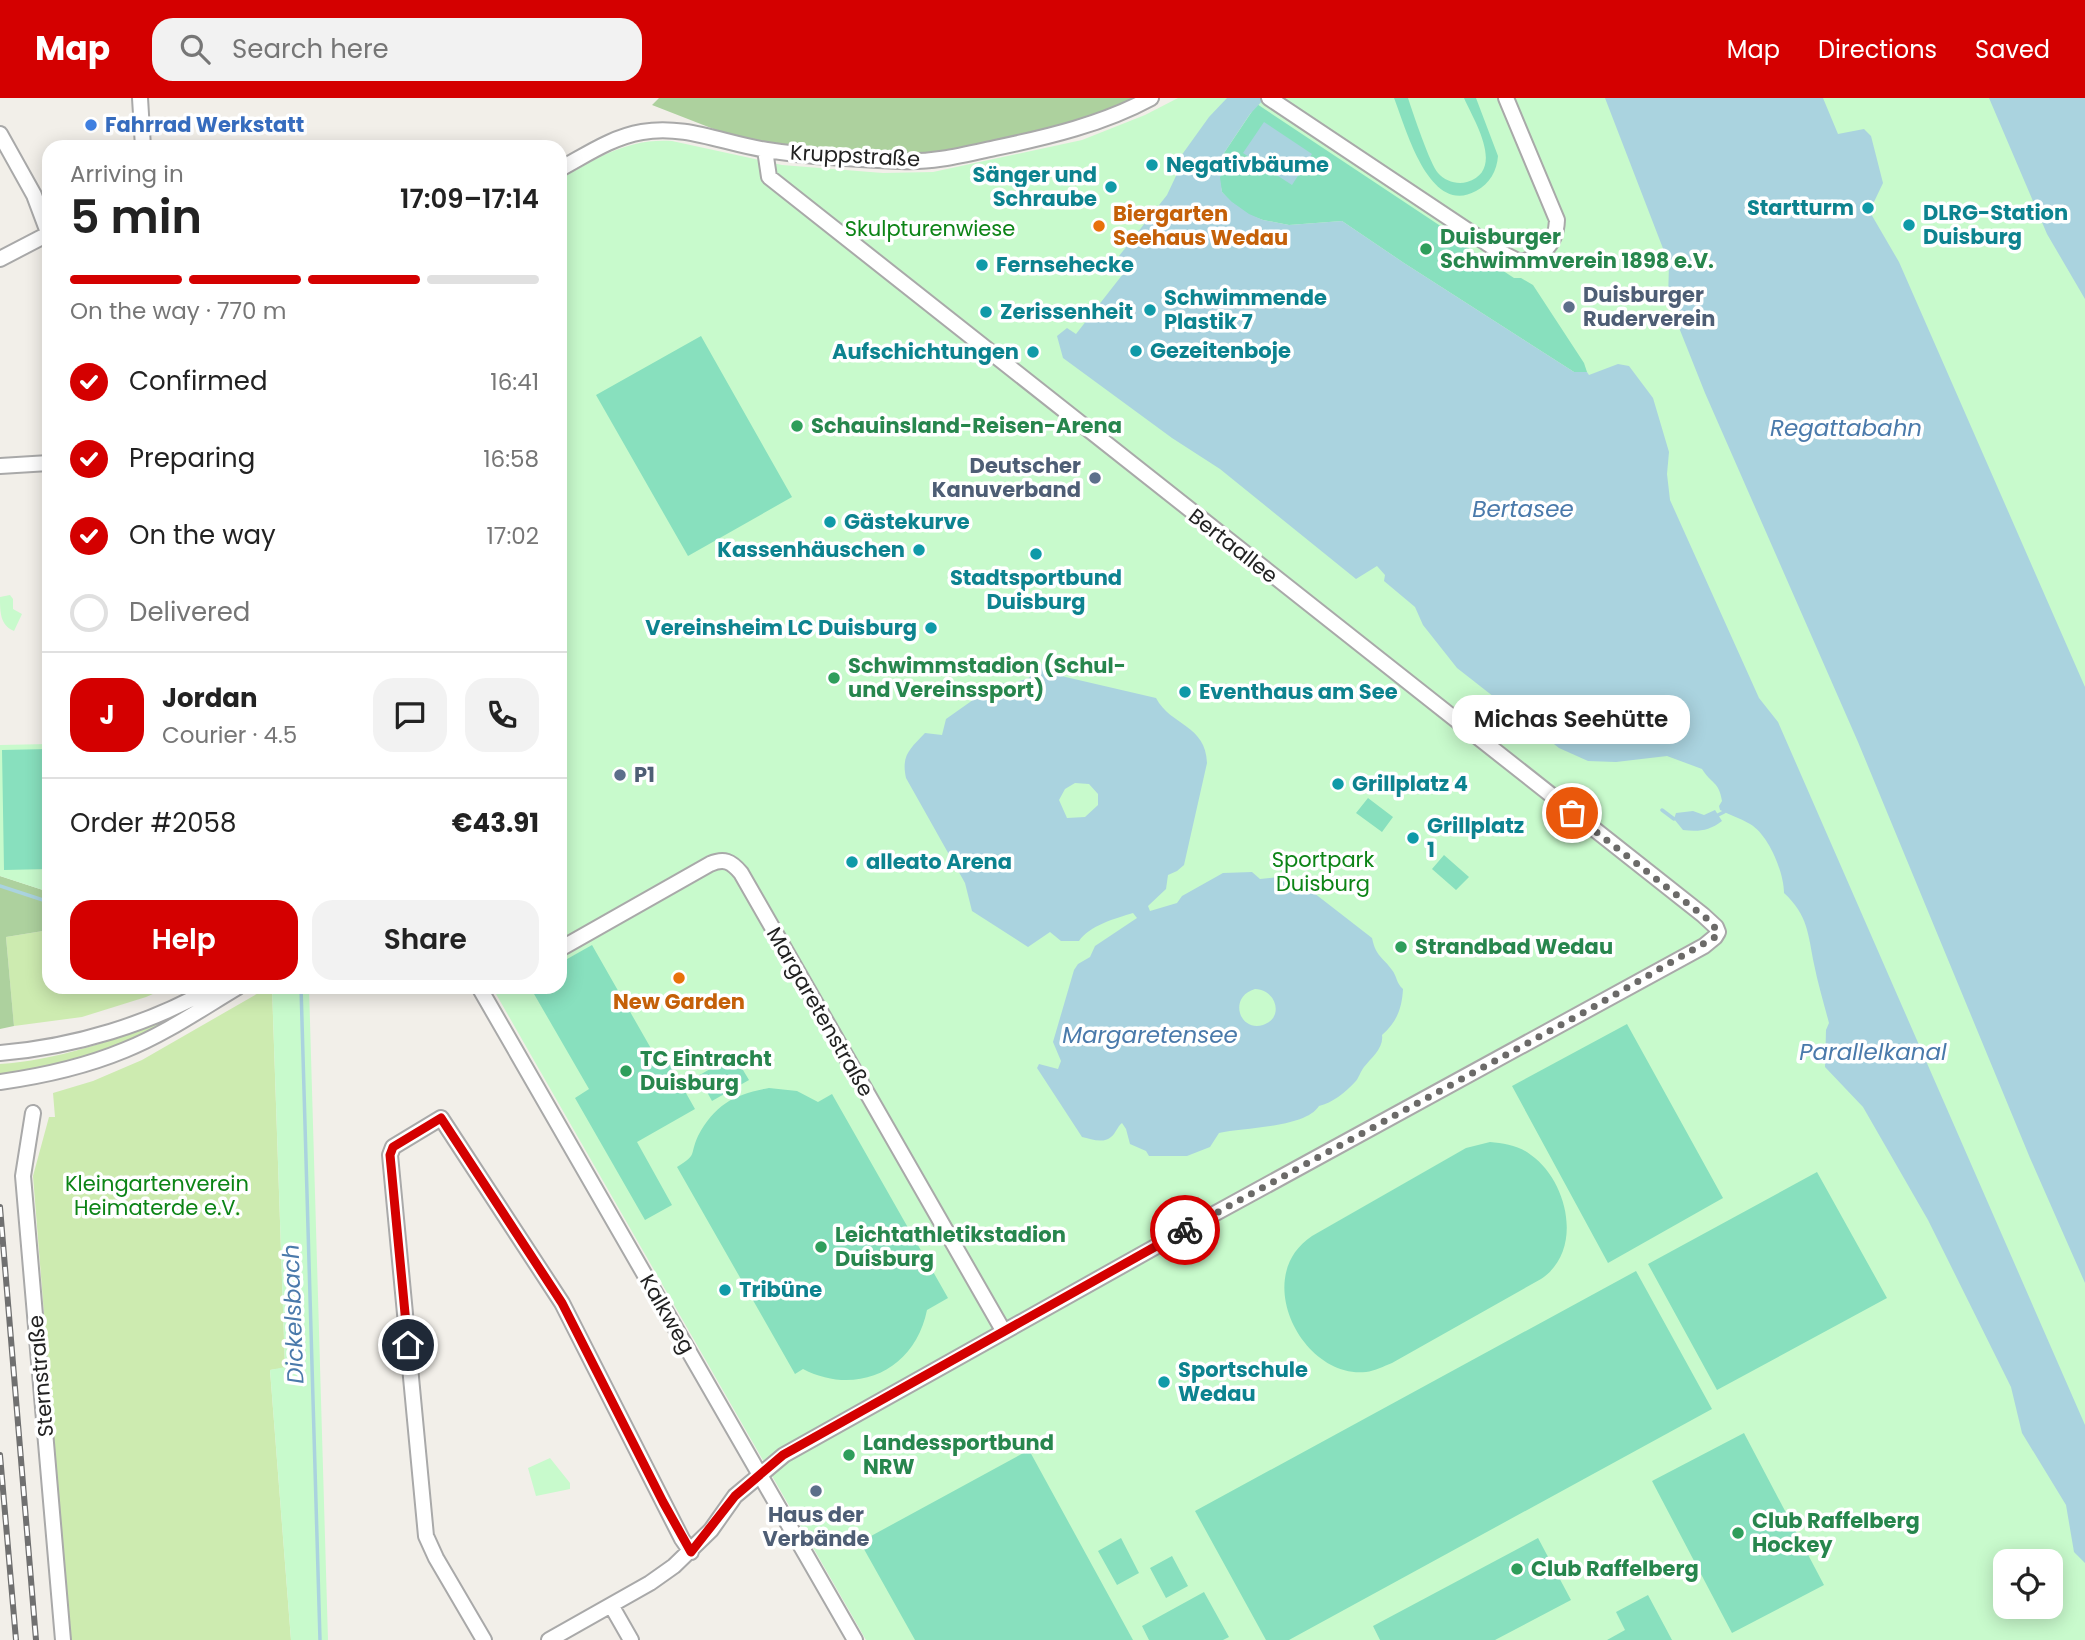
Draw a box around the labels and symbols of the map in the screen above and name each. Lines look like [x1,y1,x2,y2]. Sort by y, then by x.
place label: Fahrrad Werkstatt [105,110,304,139]
marker: Fahrrad Werkstatt [83,117,99,133]
street label: Kruppstraße [789,138,921,173]
place label: Negativbäume [1166,150,1329,179]
marker: Negativbäume [1144,157,1160,173]
place label: Sänger und Schraube [972,160,1097,213]
marker: Sänger und Schraube [1103,179,1119,195]
place label: Startturm [1747,193,1854,222]
place label: DLRG-Station Duisburg [1923,198,2068,251]
place label: Biergarten Seehaus Wedau [1113,199,1288,252]
marker: Startturm [1860,200,1876,216]
park label: Skulpturenwiese [845,214,1015,243]
marker: DLRG-Station Duisburg [1901,217,1917,233]
marker: Biergarten Seehaus Wedau [1091,218,1107,234]
place label: Duisburger Schwimmverein 1898 e.V. [1440,222,1714,275]
marker: Duisburger Schwimmverein 1898 e.V. [1418,241,1434,257]
place label: Fernsehecke [996,250,1134,279]
marker: Fernsehecke [974,257,990,273]
place label: Duisburger Ruderverein [1583,280,1715,333]
place label: Schwimmende Plastik 7 [1164,283,1327,336]
place label: Zerissenheit [1000,297,1133,326]
marker: Duisburger Ruderverein [1561,299,1577,315]
marker: Schwimmende Plastik 7 [1142,302,1158,318]
marker: Zerissenheit [978,304,994,320]
place label: Gezeitenboje [1150,336,1291,365]
place label: Aufschichtungen [832,337,1019,366]
marker: Gezeitenboje [1128,343,1144,359]
marker: Aufschichtungen [1025,344,1041,360]
place label: Schauinsland-Reisen-Arena [811,411,1122,440]
water label: Regattabahn [1770,412,1922,444]
marker: Schauinsland-Reisen-Arena [789,418,805,434]
place label: Deutscher Kanuverband [932,451,1081,504]
marker: Deutscher Kanuverband [1087,470,1103,486]
water label: Bertasee [1472,493,1574,525]
street label: Bertaallee [1183,502,1284,590]
place label: Gästekurve [844,507,970,536]
marker: Gästekurve [822,514,838,530]
place label: Kassenhäuschen [717,535,905,564]
marker: Kassenhäuschen [911,542,927,558]
marker: Stadtsportbund Duisburg [1028,546,1044,562]
place label: Stadtsportbund Duisburg [950,563,1122,616]
place label: Vereinsheim LC Duisburg [645,613,917,642]
marker: Vereinsheim LC Duisburg [923,620,939,636]
place label: Schwimmstadion (Schul- und Vereinssport) [848,651,1126,704]
marker: Schwimmstadion (Schul- und Vereinssport) [826,670,842,686]
place label: Eventhaus am See [1199,677,1398,706]
marker: Eventhaus am See [1177,684,1193,700]
callout: Michas Seehütte [1453,694,1691,743]
place label: P1 [634,760,655,789]
marker: P1 [612,767,628,783]
place label: Grillplatz 4 [1352,769,1468,798]
marker: Grillplatz 4 [1330,776,1346,792]
pin [1542,783,1602,843]
place label: Grillplatz 1 [1427,811,1524,864]
marker: Grillplatz 1 [1405,830,1421,846]
park label: Sportpark Duisburg [1272,845,1374,898]
place label: alleato Arena [866,847,1012,876]
marker: alleato Arena [844,854,860,870]
street label: Margaretenstraße [760,922,881,1102]
place label: Strandbad Wedau [1415,932,1613,961]
marker: Strandbad Wedau [1393,939,1409,955]
marker: New Garden [671,970,687,986]
place label: New Garden [613,987,745,1016]
water label: Margaretensee [1062,1019,1238,1051]
water label: Parallelkanal [1799,1036,1947,1068]
place label: TC Eintracht Duisburg [640,1044,772,1097]
marker: TC Eintracht Duisburg [618,1063,634,1079]
park label: Kleingartenverein Heimaterde e.V. [65,1169,249,1222]
courier [1150,1195,1220,1265]
place label: Leichtathletikstadion Duisburg [835,1220,1066,1273]
marker: Leichtathletikstadion Duisburg [813,1239,829,1255]
water label: Dickelsbach [275,1244,311,1384]
street label: Kalkweg [633,1269,702,1359]
place label: Tribüne [739,1275,822,1304]
marker: Tribüne [717,1282,733,1298]
street label: Sternstraße [21,1314,60,1438]
pin [378,1315,438,1375]
place label: Sportschule Wedau [1178,1355,1308,1408]
marker: Sportschule Wedau [1156,1374,1172,1390]
place label: Landessportbund NRW [863,1428,1054,1481]
marker: Landessportbund NRW [841,1447,857,1463]
marker: Haus der Verbände [808,1483,824,1499]
place label: Haus der Verbände [762,1500,870,1553]
place label: Club Raffelberg Hockey [1752,1506,1920,1559]
marker: Club Raffelberg Hockey [1730,1525,1746,1541]
place label: Club Raffelberg [1531,1554,1699,1583]
marker: Club Raffelberg [1509,1561,1525,1577]

